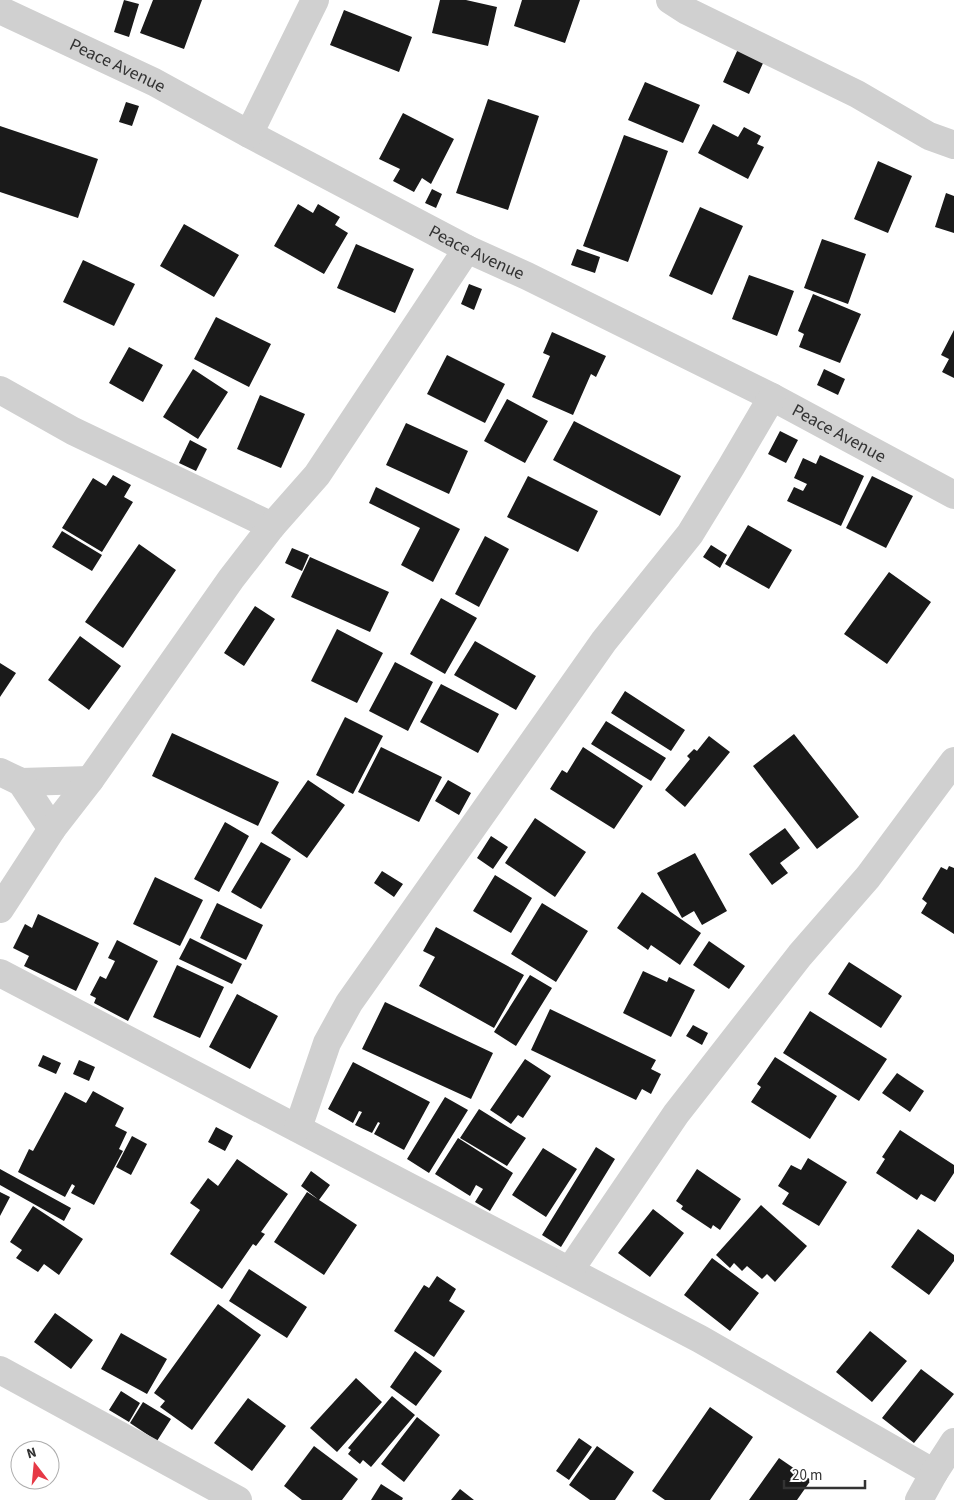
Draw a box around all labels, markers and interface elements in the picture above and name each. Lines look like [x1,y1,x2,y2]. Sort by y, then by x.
street label: Peace Avenue [66,32,170,99]
street label: Peace Avenue [424,219,529,286]
street label: Peace Avenue [788,398,891,469]
north arrow [10,1440,60,1490]
text: N [24,1443,39,1464]
scale bar [784,1458,865,1490]
text: 20 m [792,1465,822,1486]

